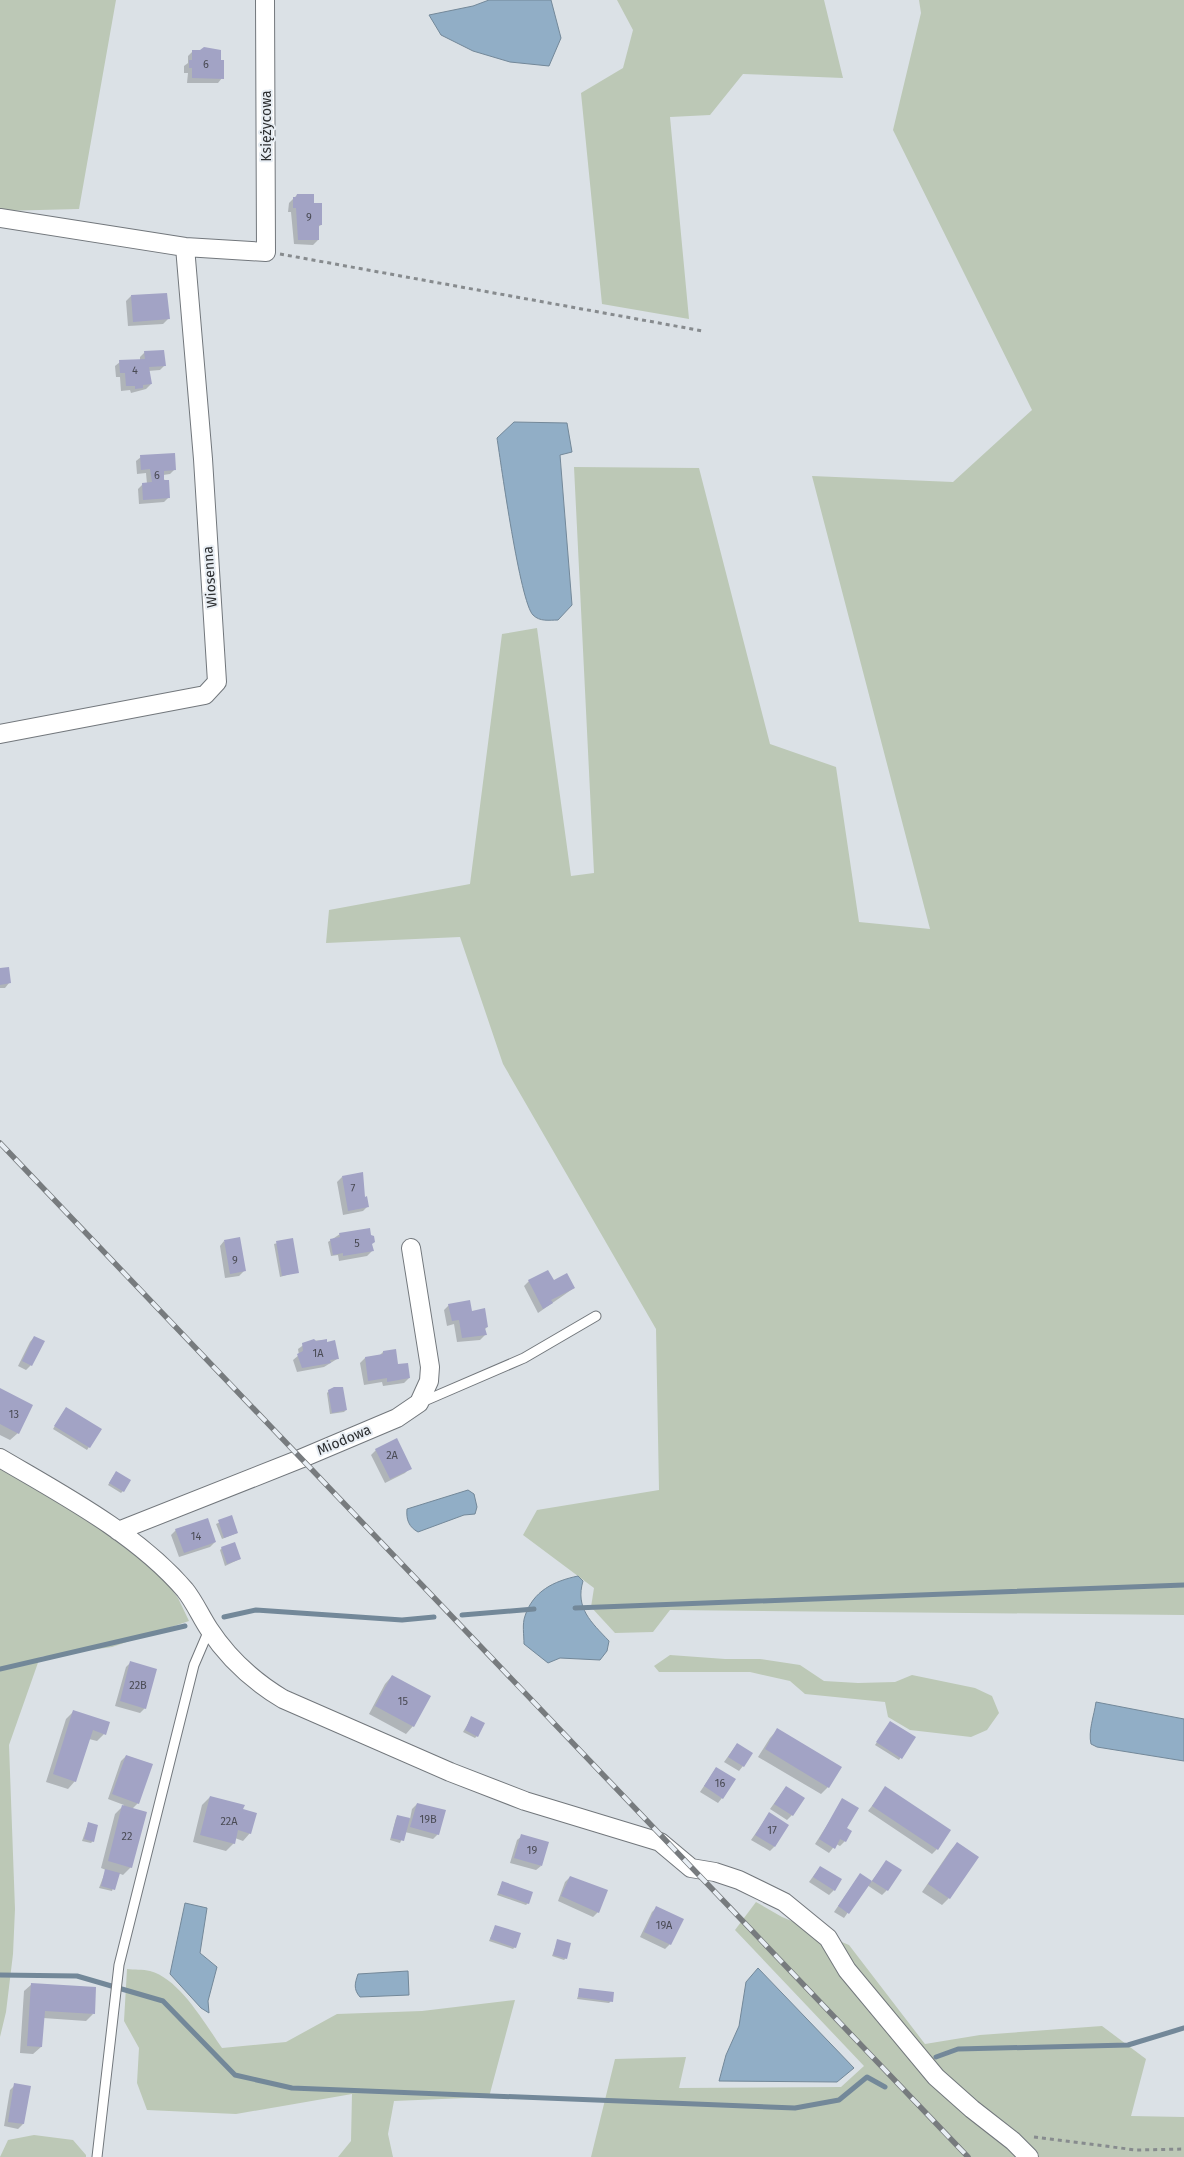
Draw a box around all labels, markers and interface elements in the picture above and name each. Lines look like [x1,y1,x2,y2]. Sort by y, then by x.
house number: 6 [203,58,209,71]
street label: Księżycowa [258,90,275,162]
house number: 9 [306,211,312,224]
house number: 4 [132,364,138,377]
house number: 6 [154,469,160,482]
street label: Wiosenna [199,546,221,608]
house number: 7 [351,1182,356,1195]
house number: 5 [354,1237,360,1250]
house number: 9 [232,1254,238,1267]
house number: 1A [312,1347,324,1360]
house number: 13 [9,1408,19,1421]
street label: Miodowa [314,1421,374,1459]
house number: 2A [386,1449,399,1462]
house number: 14 [191,1530,201,1543]
house number: 22B [129,1679,147,1692]
house number: 15 [398,1695,409,1708]
house number: 16 [715,1777,725,1790]
house number: 19B [419,1813,437,1826]
house number: 22A [220,1815,238,1828]
house number: 17 [767,1824,777,1837]
house number: 22 [122,1830,132,1843]
house number: 19 [527,1844,537,1857]
house number: 19A [656,1919,673,1932]

